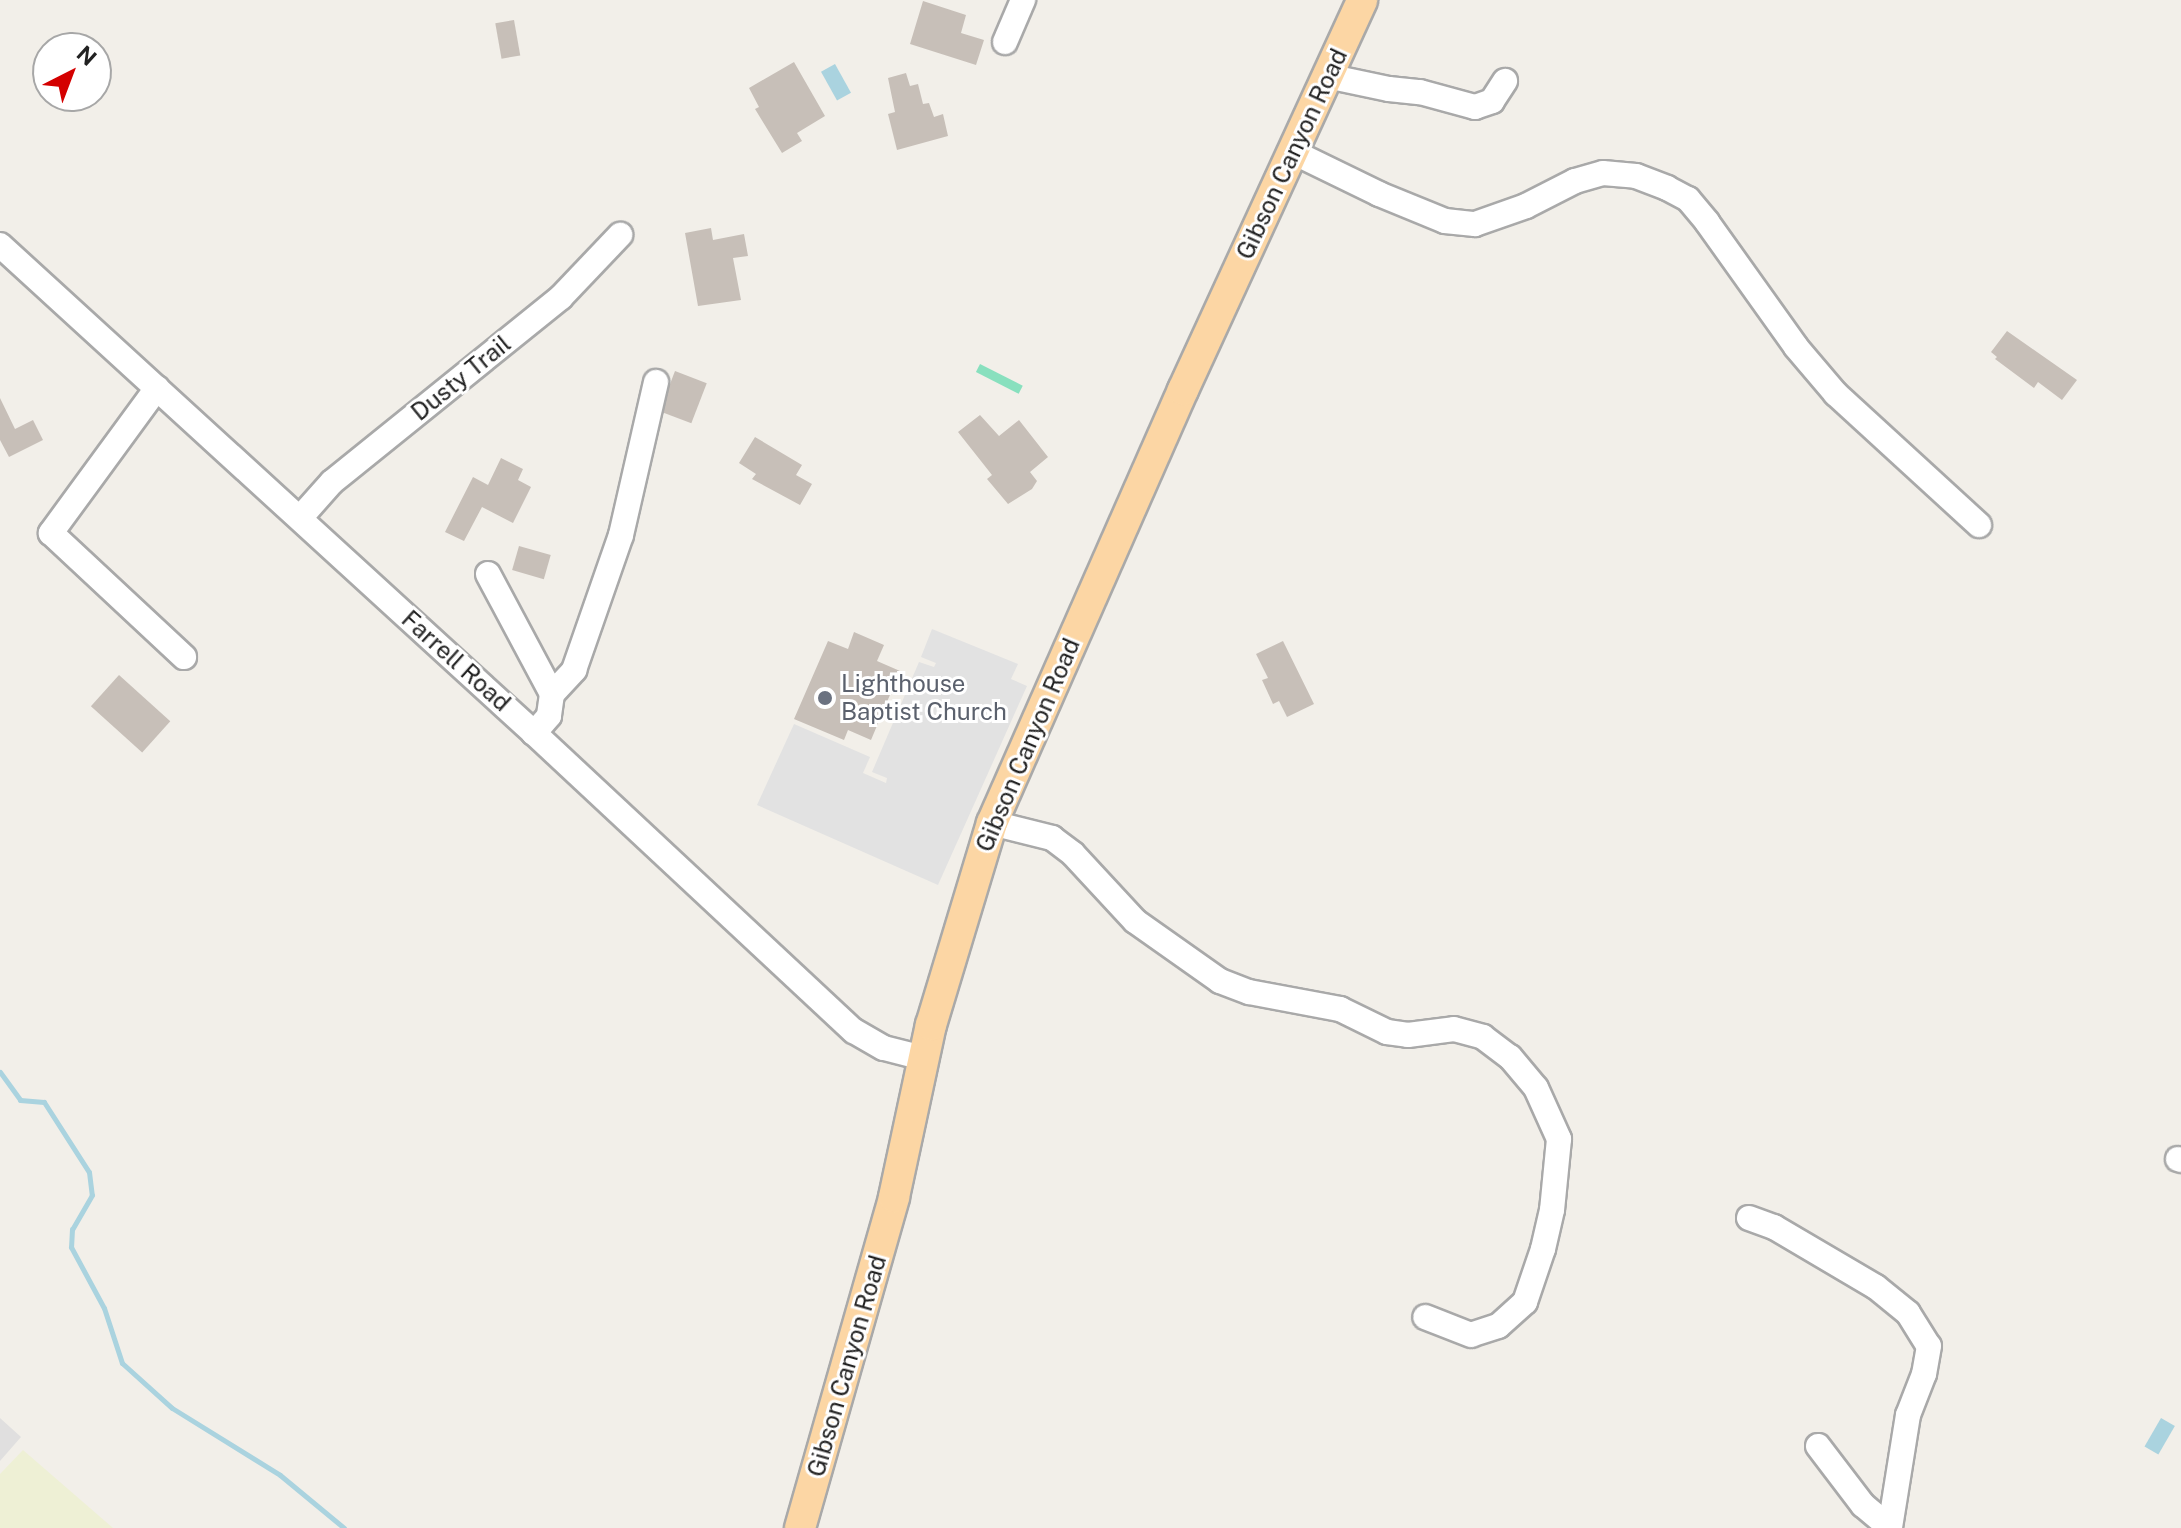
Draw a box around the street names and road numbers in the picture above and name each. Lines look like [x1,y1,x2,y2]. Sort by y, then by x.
street label: Gibson Canyon Road [1231,44,1353,264]
street label: Dusty Trail [406,329,516,427]
street label: Farrell Road [396,605,516,717]
street label: Gibson Canyon Road [970,634,1086,856]
street label: Gibson Canyon Road [802,1252,892,1480]

